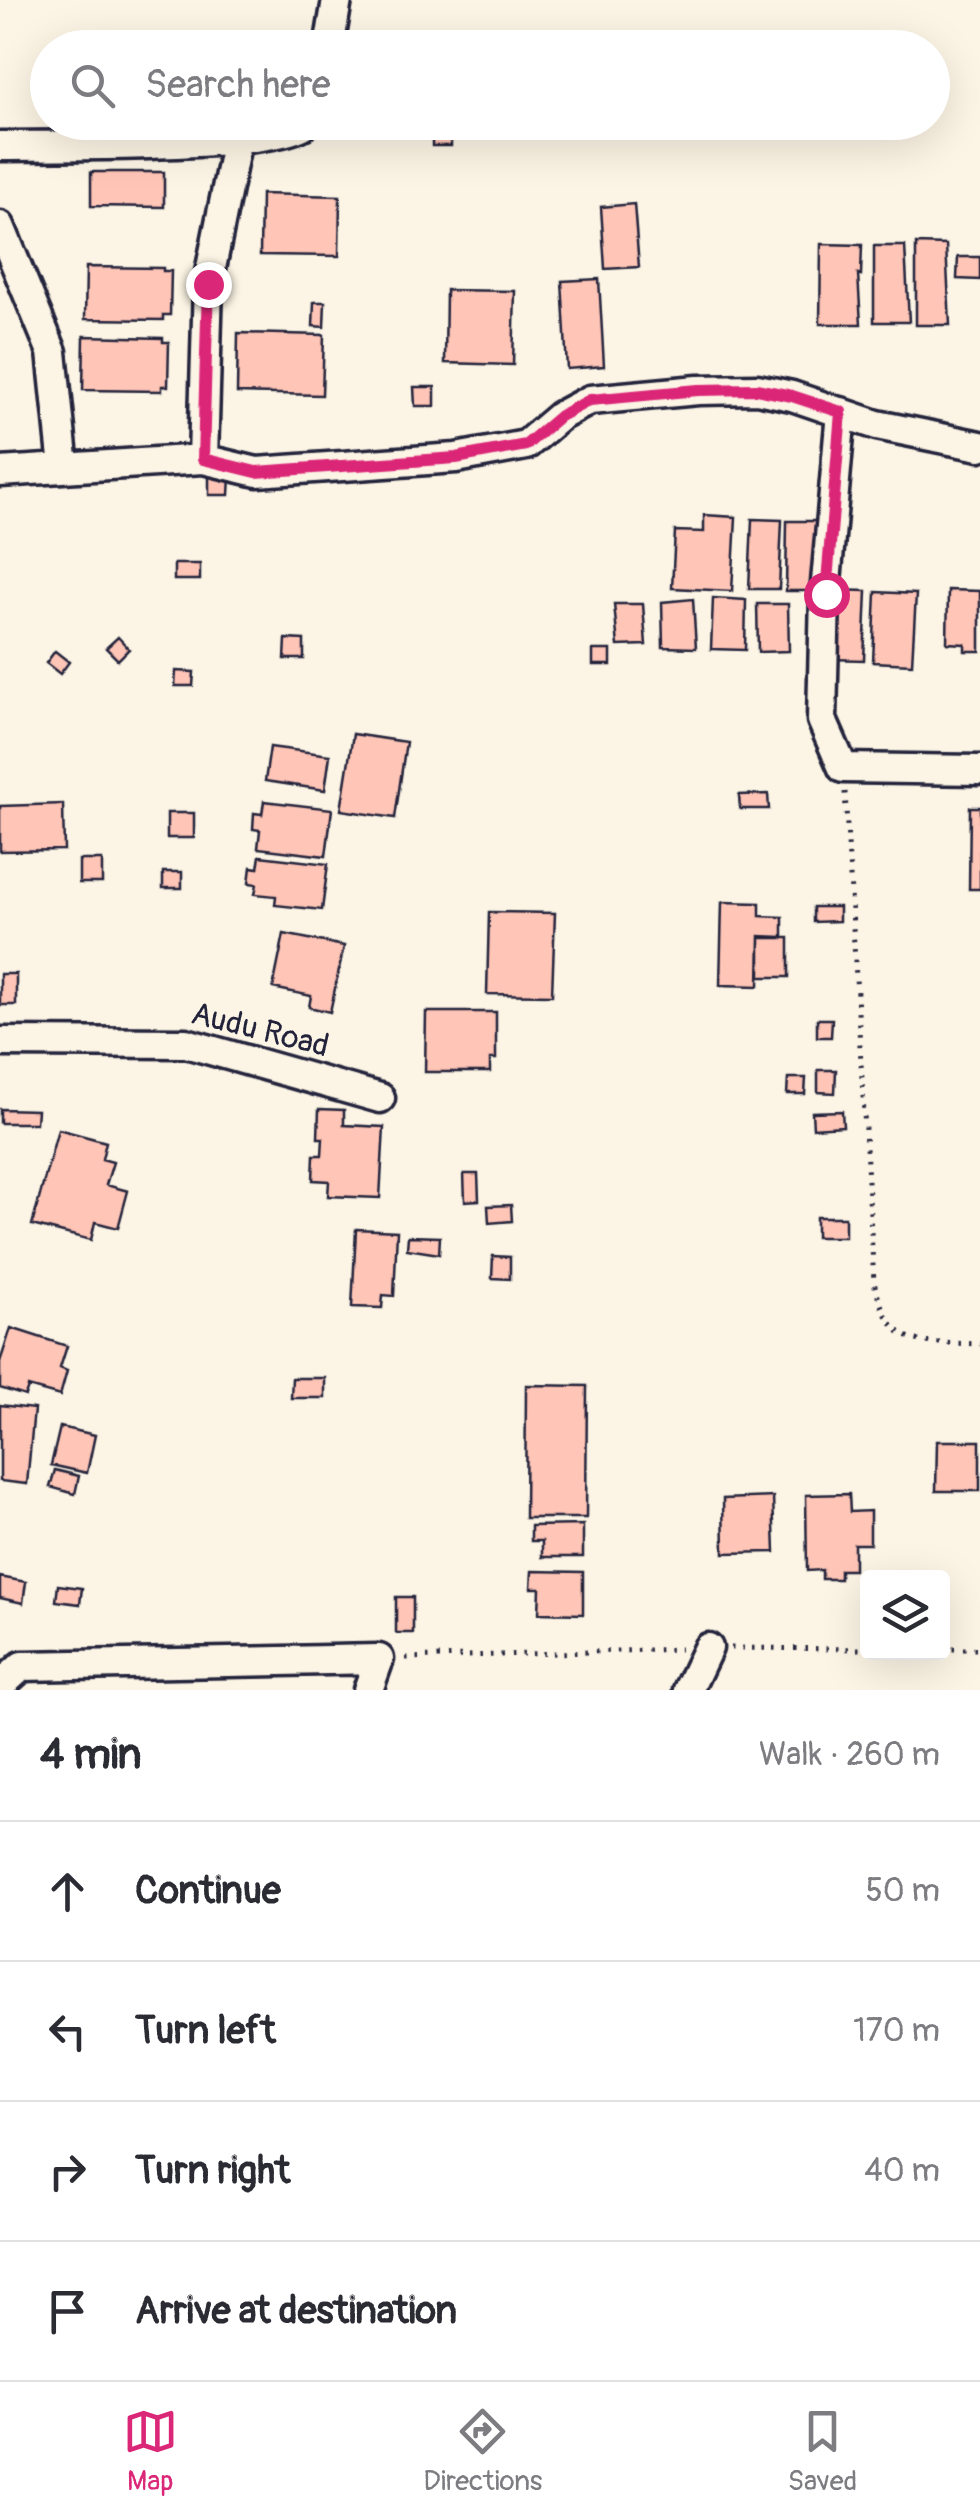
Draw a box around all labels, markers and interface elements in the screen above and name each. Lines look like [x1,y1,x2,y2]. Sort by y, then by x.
search box [30,30,950,140]
icon: search [65,58,120,113]
text: Search here [145,61,331,109]
route end [186,262,232,308]
route start [804,572,850,618]
street label: Audu Road [187,994,333,1066]
map controls [860,1570,950,1660]
button: layers [860,1570,950,1660]
text: 4 min [40,1729,142,1781]
text: Walk · 260 m [759,1735,940,1775]
icon: ahead [40,1864,95,1919]
text: Continue [135,1867,281,1915]
text: 50 m [865,1871,940,1911]
icon: left [40,2004,95,2059]
text: Turn left [135,2007,276,2055]
text: 170 m [853,2011,940,2051]
icon: right [40,2144,95,2199]
text: Turn right [135,2147,290,2195]
text: 40 m [864,2151,940,2191]
icon: arrive [40,2284,95,2339]
text: Arrive at destination [135,2287,457,2335]
tab: Map [123,2404,178,2499]
tab: Directions [423,2404,542,2499]
tab: Saved [788,2404,857,2499]

